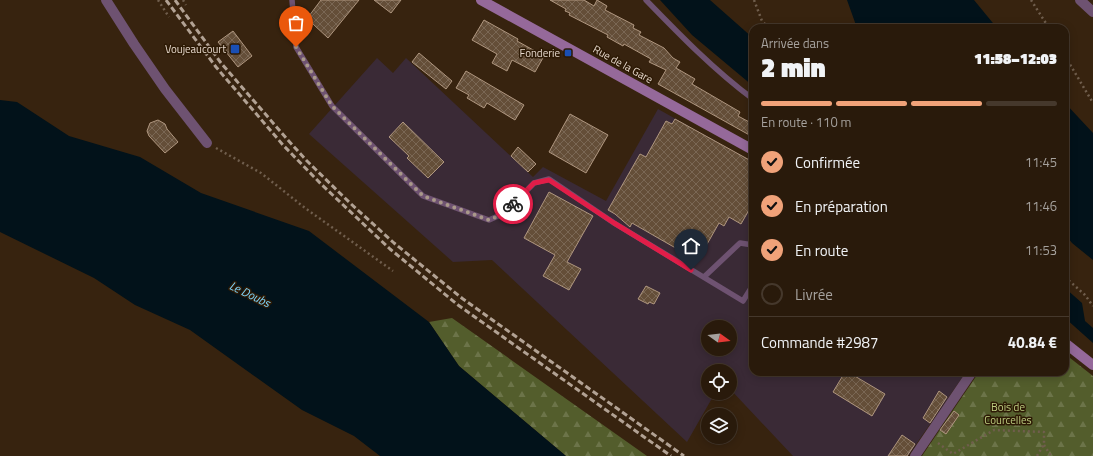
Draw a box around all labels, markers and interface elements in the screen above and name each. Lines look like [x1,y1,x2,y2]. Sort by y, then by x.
pin [279,6,313,47]
icon: bag [285,12,307,34]
text: Arrivée dans [761,33,829,53]
place label: Voujeaucourt [165,41,226,57]
street label: Rue de la Gare [590,41,656,87]
marker: Voujeaucourt [229,43,241,55]
place label: Fonderie [520,45,560,61]
text: 11:58–12:03 [974,47,1057,70]
marker: Fonderie [563,48,573,58]
text: 2 min [761,48,826,87]
text: En route · 110 m [761,112,851,132]
icon: check [761,151,783,173]
text: Confirmée [795,151,860,174]
text: 11:45 [1025,152,1057,172]
courier [493,184,533,224]
icon: bike [502,193,524,215]
icon: check [761,195,783,217]
text: En préparation [795,195,888,218]
text: 11:46 [1025,196,1057,216]
pin [674,229,708,270]
icon: home [680,235,702,257]
icon: check [761,239,783,261]
text: En route [795,239,848,262]
text: 11:53 [1025,240,1057,260]
water label: Le Doubs [226,276,274,312]
text: Livrée [795,283,833,306]
north arrow [701,320,737,356]
map controls [701,320,737,444]
text: Commande #2987 [761,331,878,354]
text: 40.84 € [1008,331,1057,354]
button: locate [701,364,737,400]
park label: Bois de Courcelles [984,399,1032,428]
button: layers [701,408,737,444]

